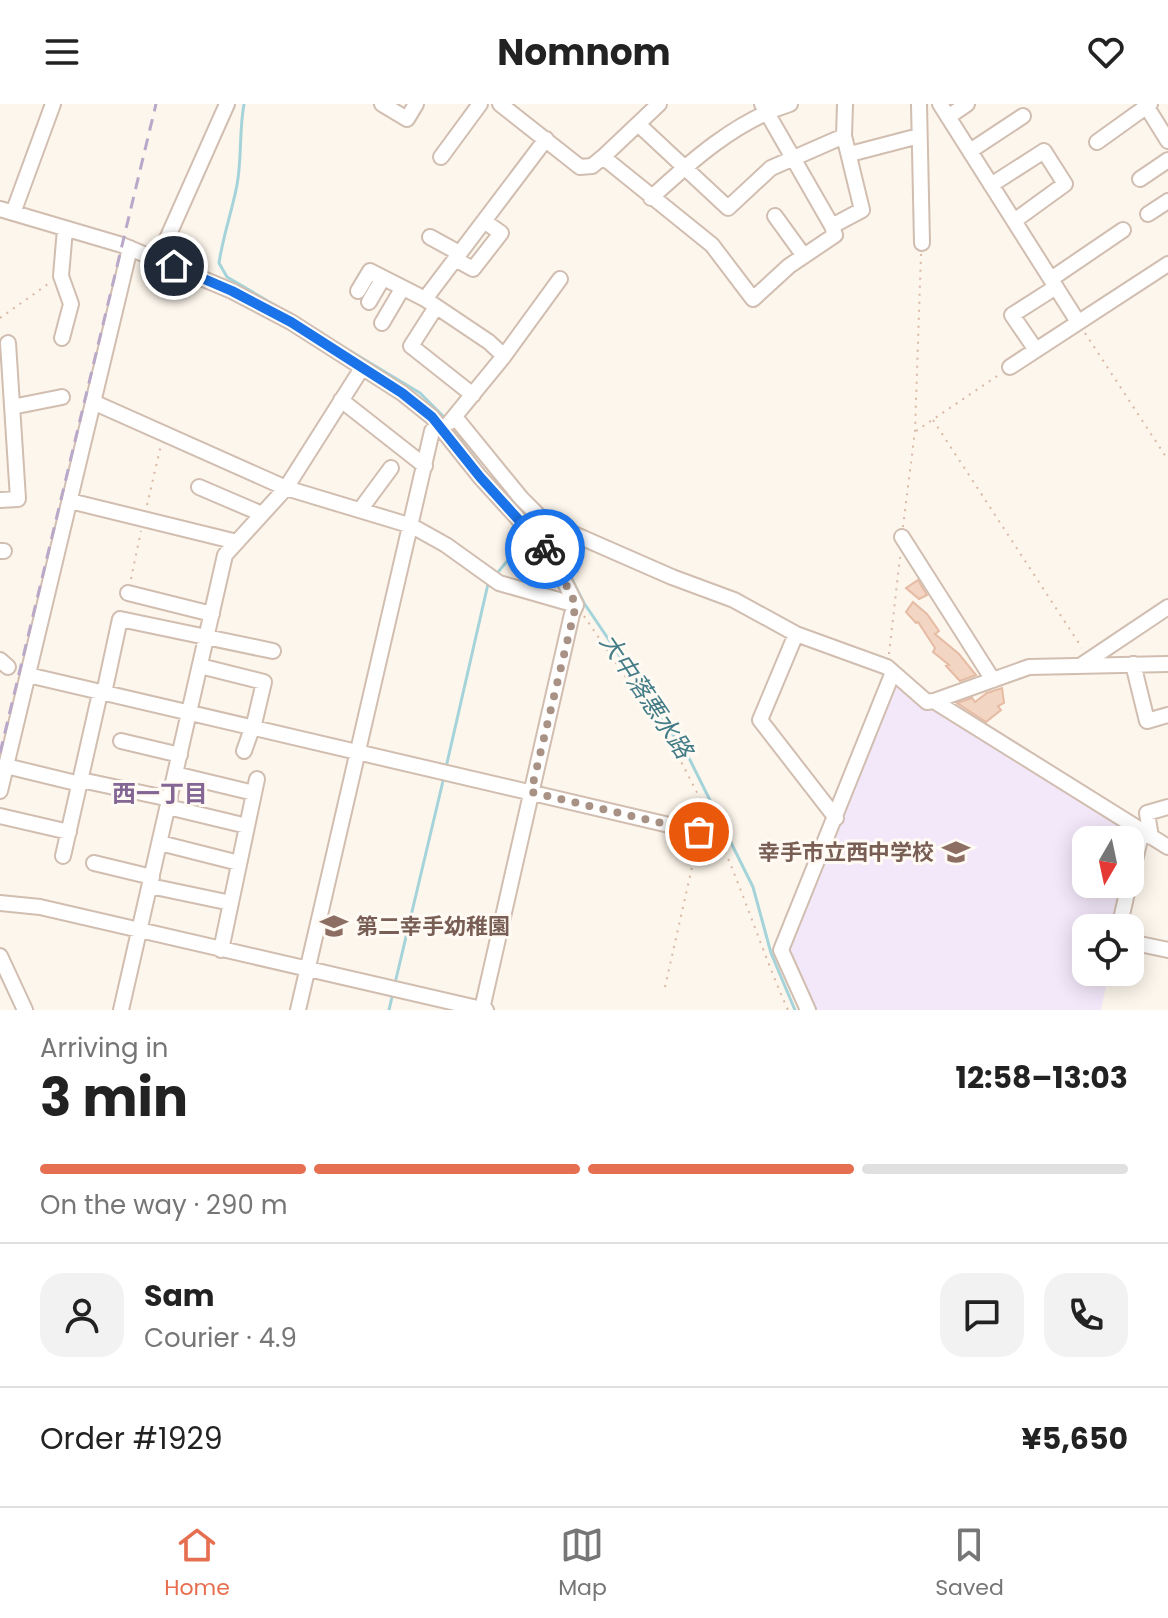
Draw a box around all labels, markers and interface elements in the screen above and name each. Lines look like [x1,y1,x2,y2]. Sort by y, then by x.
text: Nomnom [497,27,671,78]
icon: menu [40,30,84,74]
icon: heart [1084,30,1128,74]
pin [140,232,208,300]
icon: home [152,244,196,288]
courier [505,509,585,589]
icon: bike [523,527,567,571]
water label: 大中落悪水路 [592,627,701,766]
district label: 西一丁目 [112,777,208,810]
pin [665,798,733,866]
icon: bag [677,810,721,854]
north arrow [1072,826,1144,898]
map controls [1072,826,1144,986]
place label: 幸手市立西中学校 [758,837,934,868]
school or university icon: 幸手市立西中学校 [941,837,971,867]
school or university icon: 第二幸手幼稚園 [319,911,349,941]
place label: 第二幸手幼稚園 [356,911,510,942]
button: locate [1072,914,1144,986]
text: Arriving in [40,1030,169,1066]
text: 12:58–13:03 [956,1056,1128,1099]
text: 3 min [40,1061,188,1134]
text: On the way · 290 m [40,1187,288,1223]
button: person [40,1273,124,1357]
button: chat [940,1273,1024,1357]
button: phone [1044,1273,1128,1357]
text: Sam [144,1274,215,1317]
text: Courier · 4.9 [144,1320,297,1356]
text: Order #1929 [40,1417,223,1460]
text: ¥5,650 [1022,1417,1128,1460]
tab: Home [164,1523,230,1604]
tab: Map [558,1523,607,1604]
tab: Saved [935,1523,1004,1604]

